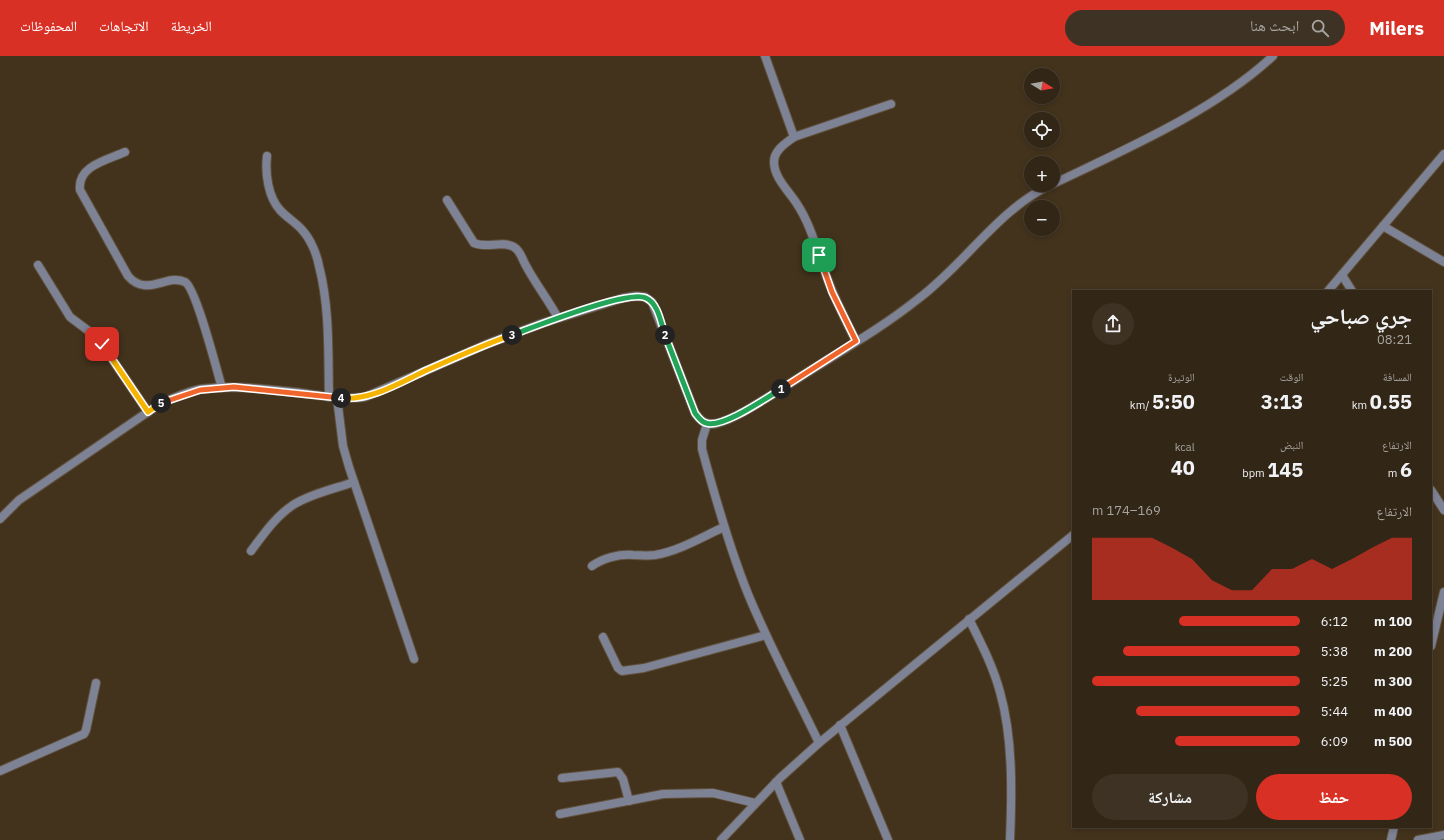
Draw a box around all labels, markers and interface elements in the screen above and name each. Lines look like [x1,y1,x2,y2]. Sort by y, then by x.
search box [1065,10,1345,46]
text: ابحث هنا [1250,16,1299,35]
text: Milers [1369,16,1424,40]
text: المحفوظات [20,17,77,35]
text: الاتجاهات [99,17,149,35]
text: الخريطة [171,17,212,35]
icon: search [1309,17,1331,39]
north arrow [1024,68,1060,104]
map controls [1024,68,1060,236]
button: locate [1024,112,1060,148]
button: + [1024,156,1060,192]
button: − [1024,200,1060,236]
pin [802,238,836,272]
icon: arrive [808,244,830,266]
text: جري صباحي [1310,301,1412,330]
button: share [1092,303,1134,345]
pin: 3 [502,325,522,345]
pin: 2 [655,325,675,345]
pin [85,327,119,361]
text: 3 [509,328,515,342]
text: 2 [662,328,668,342]
text: 08:21 [1377,331,1412,348]
icon: check [91,333,113,355]
text: الوتيرة [1168,370,1195,384]
text: الوقت [1280,370,1303,384]
text: المسافة [1383,370,1412,384]
pin: 1 [771,379,791,399]
text: 1 [778,382,784,396]
pin: 4 [331,388,351,408]
text: 5:50 [1152,388,1195,415]
text: 3:13 [1261,388,1303,415]
text: 0.55 [1370,388,1412,415]
text: 4 [338,391,344,405]
pin: 5 [151,393,171,413]
text: 5 [158,396,164,410]
text: /km [1130,398,1152,412]
text: km [1352,398,1370,412]
text: النبض [1280,438,1303,452]
text: الارتفاع [1382,438,1412,452]
text: kcal [1175,440,1195,454]
text: 40 [1171,454,1195,481]
text: 145 [1267,456,1303,483]
text: 6 [1400,456,1412,483]
text: bpm [1242,466,1267,480]
text: m [1388,466,1400,480]
text: 169–174 m [1092,502,1161,519]
text: الارتفاع [1377,503,1412,520]
text: 6:12 [1321,613,1348,630]
text: 100 m [1374,613,1412,630]
text: 5:38 [1321,643,1348,660]
text: 200 m [1374,643,1412,660]
text: 5:25 [1321,673,1348,690]
text: 300 m [1374,673,1412,690]
text: 5:44 [1321,703,1348,720]
text: 400 m [1374,703,1412,720]
text: 6:09 [1321,733,1348,750]
text: 500 m [1374,733,1412,750]
button: مشاركة [1092,774,1248,820]
button: حفظ [1256,774,1412,820]

